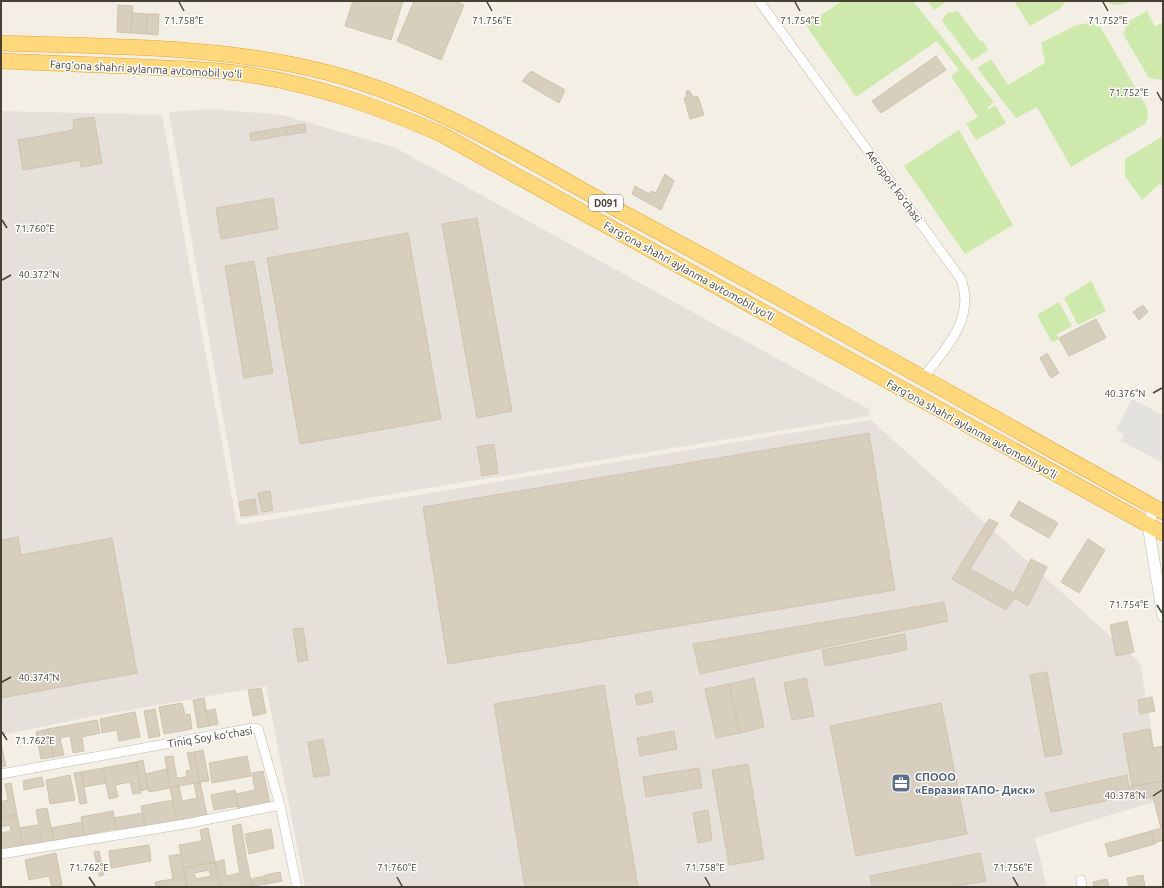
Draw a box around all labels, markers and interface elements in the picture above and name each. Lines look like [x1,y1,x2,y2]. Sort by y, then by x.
text: 71.758°E [164,15,204,26]
text: 71.756°E [472,15,512,26]
text: 71.754°E [780,15,820,26]
text: 71.752°E [1088,15,1128,26]
street label: Fargʻona shahri aylanma avtomobil yoʻli [50,58,242,80]
text: 71.752°E [1109,87,1149,98]
street label: Aeroport koʻchasi [864,148,924,224]
road number: D091 [589,195,623,211]
street label: Fargʻona shahri aylanma avtomobil yoʻli [602,219,776,323]
text: 71.760°E [15,223,55,234]
text: 40.372°N [18,269,60,280]
street label: Fargʻona shahri aylanma avtomobil yoʻli [885,377,1059,481]
text: 40.376°N [1104,388,1146,399]
text: 71.754°E [1109,599,1149,610]
text: 40.374°N [18,672,60,683]
street label: Tiniq Soy koʻchasi [167,724,253,750]
text: 71.762°E [15,735,55,746]
place label: СПООО «ЕвразияТАПО- Диск» [915,771,1035,796]
office icon: СПООО «ЕвразияТАПО- Диск» [890,772,912,794]
text: 40.378°N [1104,790,1146,801]
text: 71.762°E [69,862,109,873]
text: 71.760°E [377,862,417,873]
text: 71.758°E [685,862,725,873]
text: 71.756°E [993,862,1033,873]

